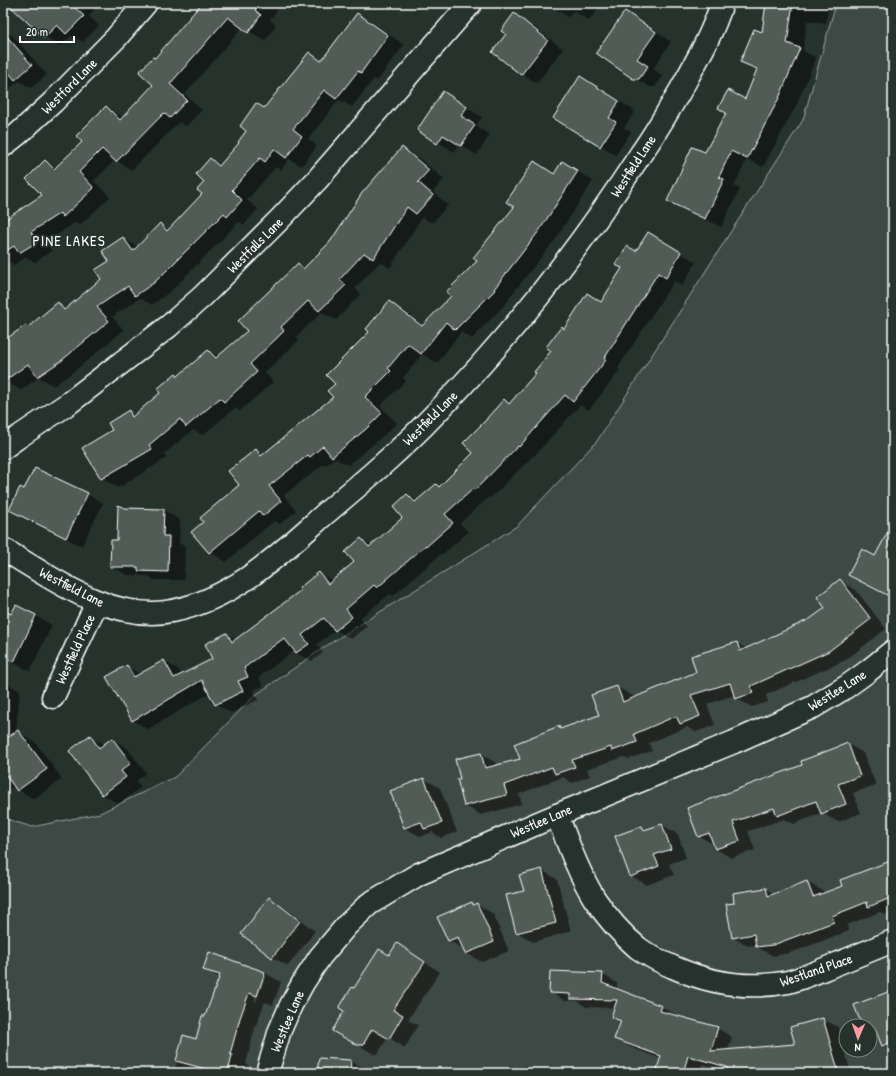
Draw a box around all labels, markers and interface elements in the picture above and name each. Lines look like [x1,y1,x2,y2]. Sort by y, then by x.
scale bar [20,18,74,44]
text: 20 m [26,23,48,40]
street label: Westford Lane [37,53,101,118]
street label: Westfield Lane [605,131,660,200]
street label: Westfalls Lane [222,212,287,277]
district label: PINE LAKES [32,230,106,251]
street label: Westfield Lane [398,386,462,449]
street label: Westfield Lane [36,562,108,611]
street label: Westfield Place [50,610,99,687]
street label: Westlee Lane [804,664,870,715]
street label: Westlee Lane [507,799,575,842]
street label: Westland Place [777,948,855,991]
street label: Westlee Lane [265,987,308,1054]
north arrow [838,1018,878,1058]
text: N [854,1041,861,1055]

